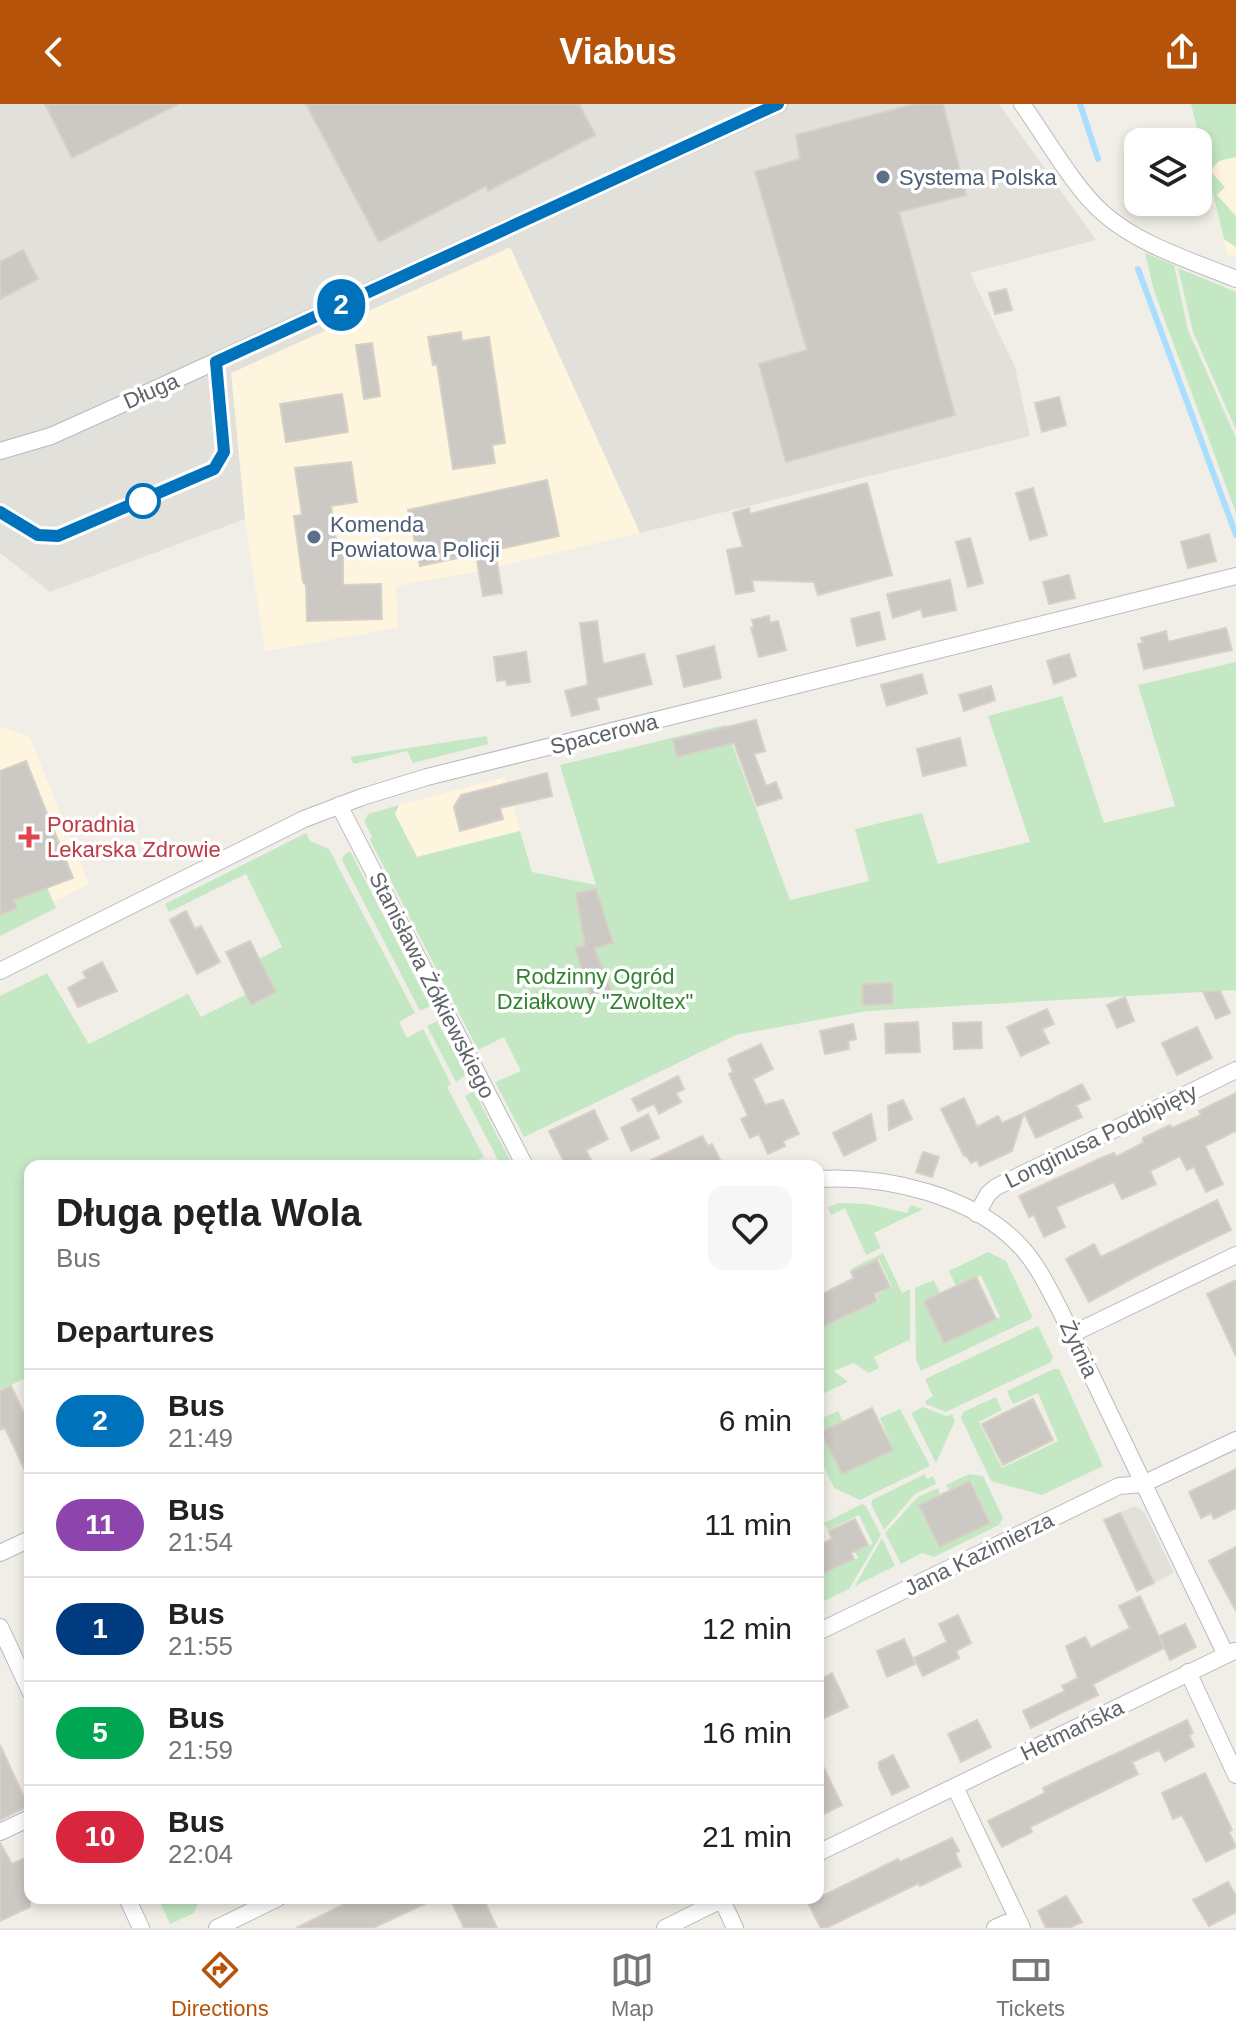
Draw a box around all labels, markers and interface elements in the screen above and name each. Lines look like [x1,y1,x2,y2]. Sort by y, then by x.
icon: back [32,30,76,74]
icon: share [1160,30,1204,74]
text: Viabus [559,31,677,72]
map controls [1124,128,1212,216]
button: layers [1124,128,1212,216]
place label: Systema Polska [899,165,1057,190]
marker: Systema Polska [874,168,892,186]
line badge: 2 [315,279,367,331]
text: 2 [333,289,349,320]
street label: Długa [120,368,183,414]
unlabelled marker [126,484,160,518]
place label: Komenda Powiatowa Policji [330,512,500,562]
marker: Komenda Powiatowa Policji [305,528,323,546]
street label: Spacerowa [548,708,661,759]
place label: Poradnia Lekarska Zdrowie [47,812,221,862]
marker: Poradnia Lekarska Zdrowie [18,826,40,848]
street label: Stanisława Żółkiewskiego [364,868,500,1102]
park label: Rodzinny Ogród Działkowy "Zwoltex" [497,964,693,1014]
street label: Longinusa Podbipięty [1001,1079,1201,1193]
button: heart [708,1186,792,1270]
text: Długa pętla Wola [56,1192,361,1234]
text: Bus [56,1243,101,1273]
text: Departures [56,1315,214,1348]
street label: Żytnia [1055,1317,1103,1382]
text: Bus [168,1389,225,1422]
text: 6 min [719,1404,792,1437]
text: 2 [92,1405,108,1436]
text: 21:49 [168,1423,233,1453]
text: Bus [168,1493,225,1526]
street label: Jana Kazimierza [900,1507,1058,1601]
text: 11 min [704,1508,792,1541]
text: 11 [85,1509,115,1540]
text: 21:54 [168,1527,233,1557]
text: Bus [168,1597,225,1630]
text: 12 min [702,1612,792,1645]
text: 1 [92,1613,108,1644]
text: 21:55 [168,1631,233,1661]
street label: Hetmańska [1017,1694,1128,1766]
text: Bus [168,1701,225,1734]
text: 16 min [702,1716,792,1749]
text: 5 [92,1717,108,1748]
text: 21:59 [168,1735,233,1765]
text: Bus [168,1805,225,1838]
text: 21 min [702,1820,792,1853]
text: 10 [84,1821,116,1852]
text: 22:04 [168,1839,233,1869]
tab: Directions [171,1948,269,2022]
tab: Map [610,1948,654,2022]
tab: Tickets [996,1948,1065,2022]

